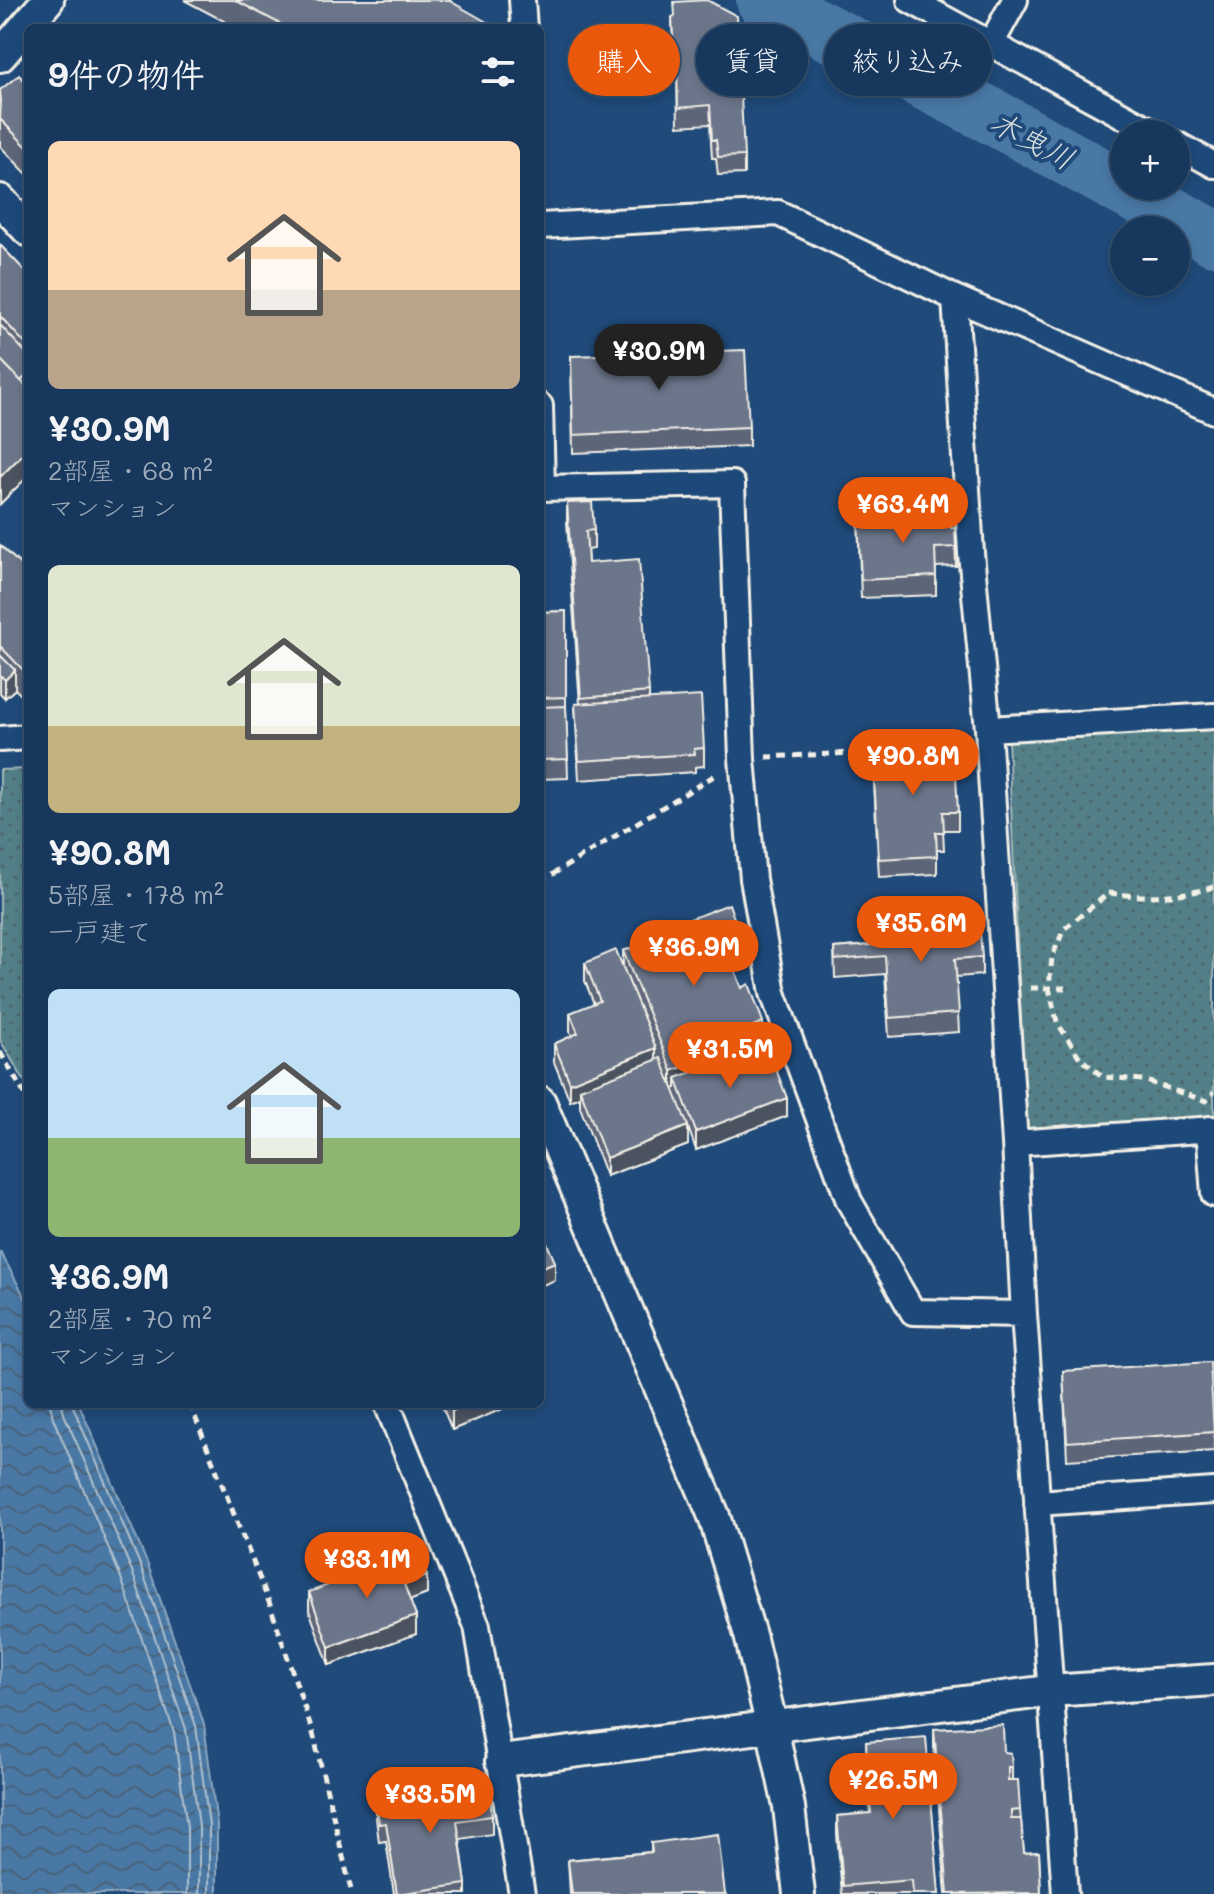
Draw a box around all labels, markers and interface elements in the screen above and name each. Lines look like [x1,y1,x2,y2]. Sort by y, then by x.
chip: 購入 [568,24,680,96]
chip: 賃貸 [696,24,808,96]
chip: 絞り込み [824,24,992,96]
icon: filters [476,50,520,94]
text: 9件の物件 [48,51,204,96]
water label: 木曳川 [984,100,1082,178]
map controls [1110,120,1190,296]
button: + [1110,120,1190,200]
icon: home [212,193,356,337]
button: − [1110,216,1190,296]
pin: ¥30.9M [594,324,724,392]
text: ¥30.9M [612,333,706,367]
text: ¥30.9M [48,405,171,450]
text: 2部屋 · 68 m² [48,453,213,487]
pin: ¥63.4M [838,477,968,545]
text: ¥63.4M [856,486,950,520]
text: マンション [48,490,177,524]
icon: home [212,617,356,761]
pin: ¥90.8M [848,729,978,797]
text: ¥90.8M [866,738,960,772]
text: ¥90.8M [48,829,172,874]
text: 5部屋 · 178 m² [48,877,224,911]
pin: ¥35.6M [856,896,986,964]
text: ¥35.6M [875,905,967,939]
text: 一戸建て [48,914,152,948]
pin: ¥36.9M [629,920,759,988]
text: ¥36.9M [647,929,741,963]
pin: ¥31.5M [665,1022,795,1090]
text: ¥31.5M [686,1031,774,1065]
icon: home [212,1041,356,1185]
text: ¥36.9M [48,1253,170,1298]
text: 2部屋 · 70 m² [48,1301,212,1335]
text: マンション [48,1338,177,1372]
pin: ¥33.1M [302,1532,432,1600]
text: ¥33.1M [323,1541,411,1575]
pin: ¥26.5M [828,1753,958,1821]
text: ¥26.5M [847,1762,939,1796]
pin: ¥33.5M [365,1767,495,1835]
text: ¥33.5M [384,1776,476,1810]

